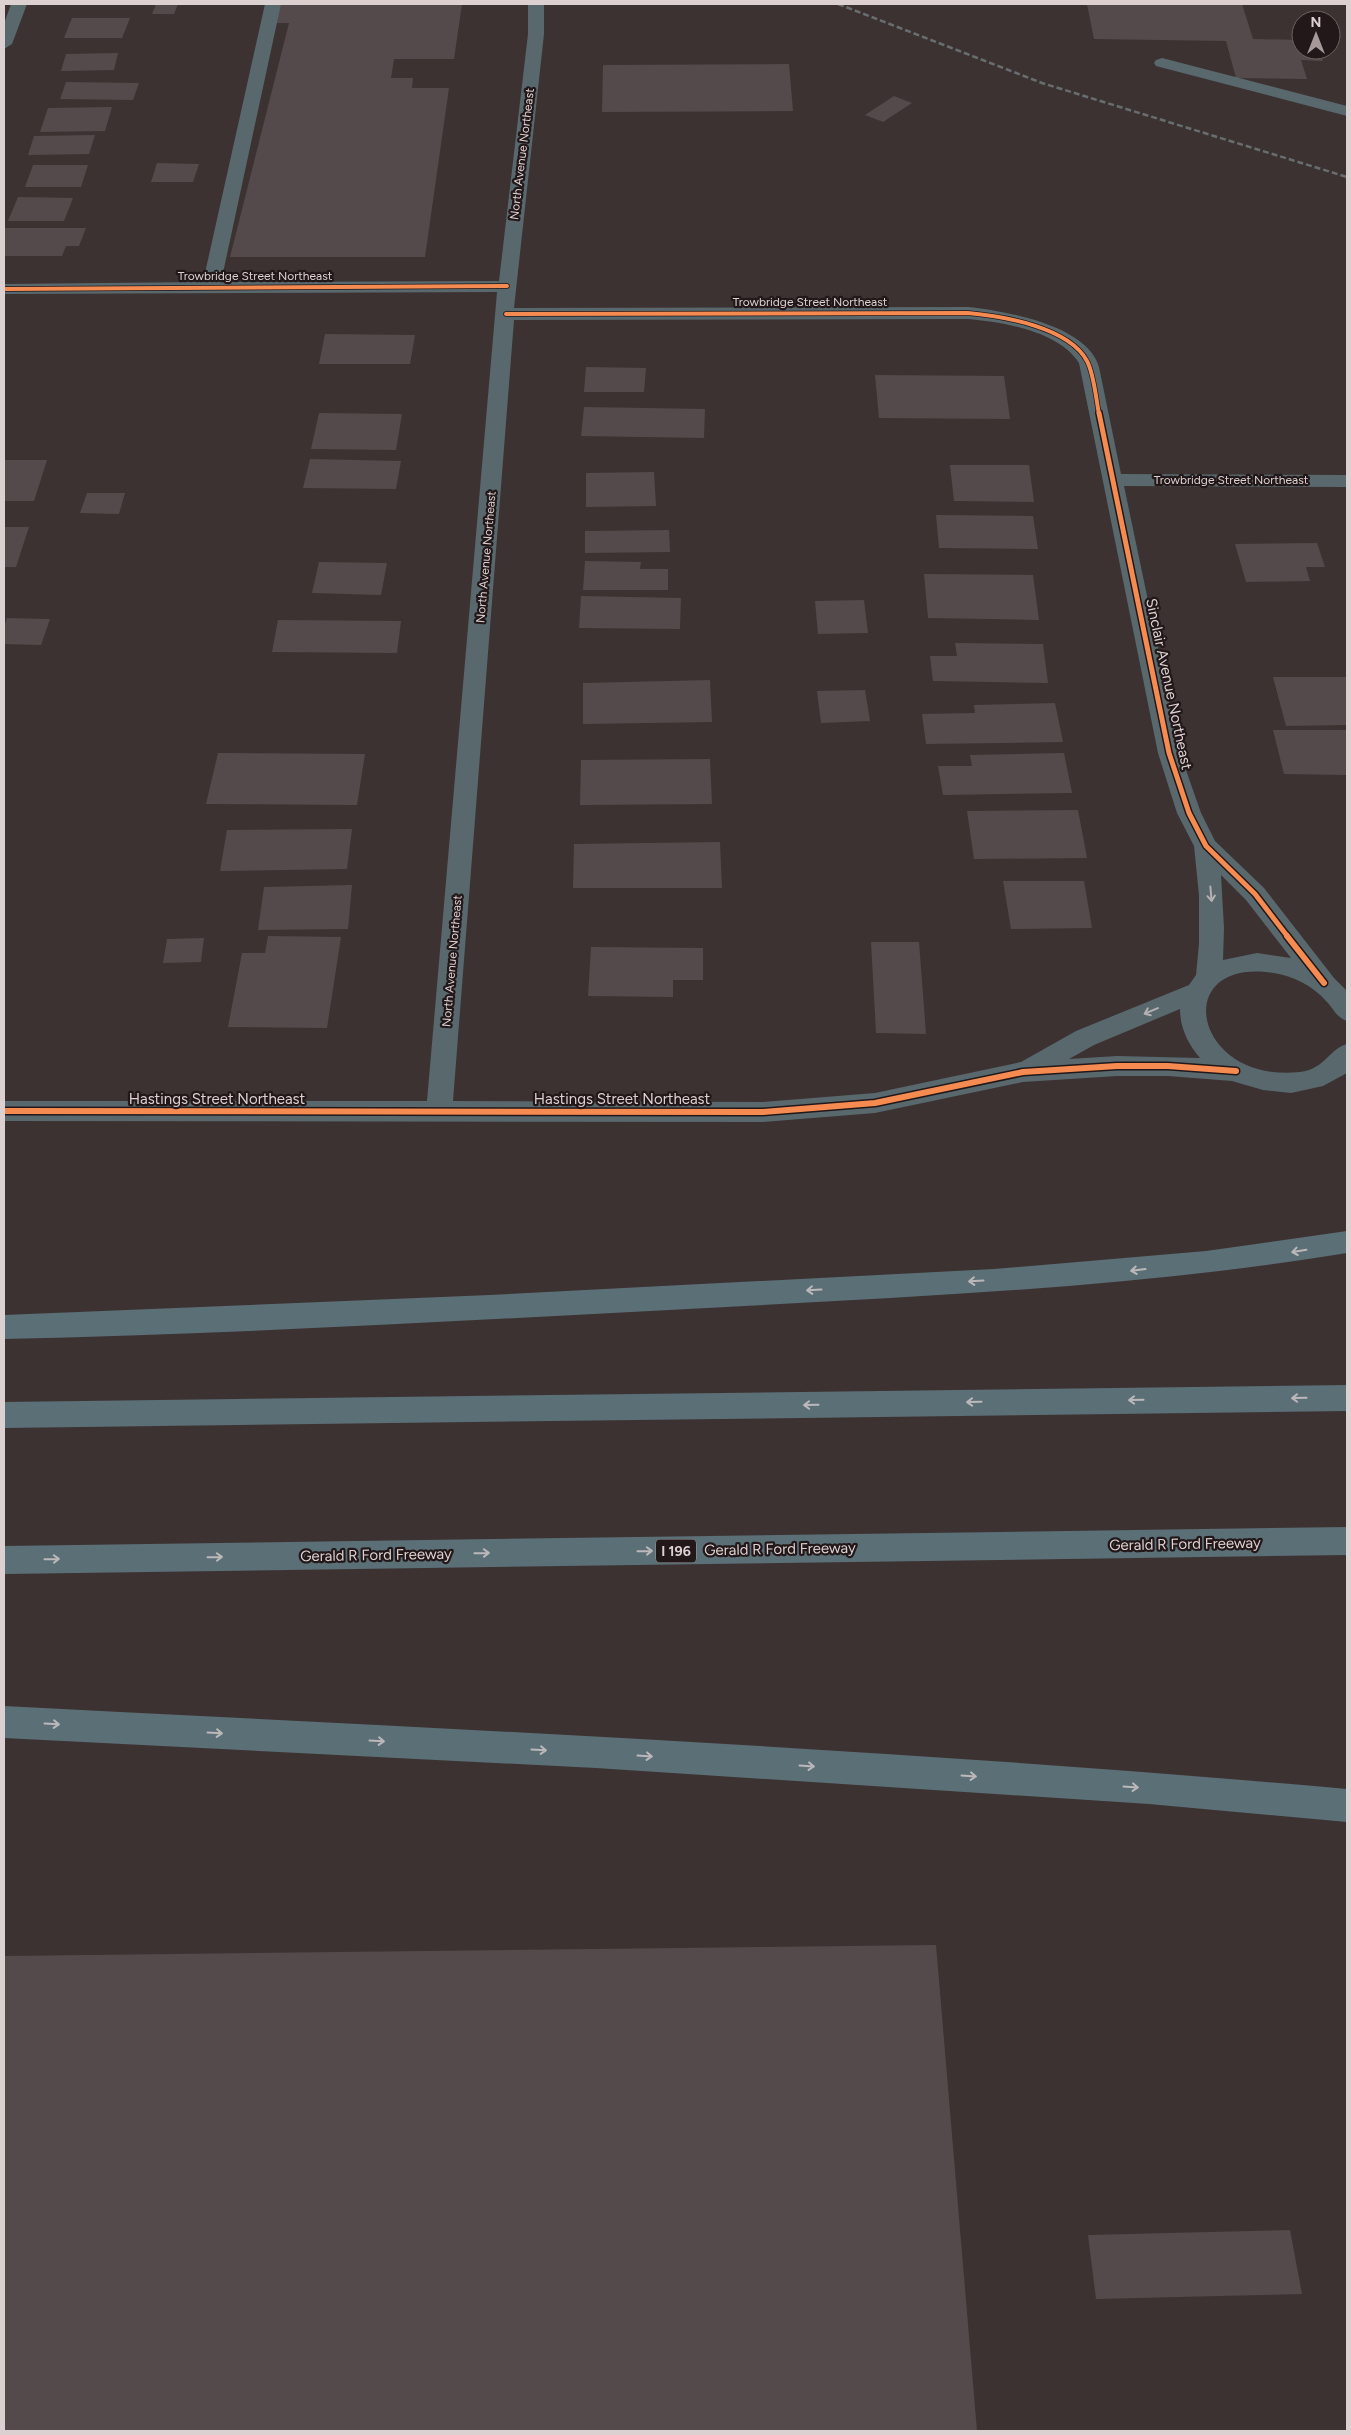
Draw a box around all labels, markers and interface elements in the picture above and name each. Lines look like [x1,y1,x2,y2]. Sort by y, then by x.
north arrow [1291,10,1341,60]
text: N [1311,14,1321,31]
street label: North Avenue Northeast [507,87,537,221]
street label: Trowbridge Street Northeast [178,269,333,283]
street label: Trowbridge Street Northeast [733,295,888,309]
street label: Trowbridge Street Northeast [1154,473,1309,487]
street label: North Avenue Northeast [473,490,499,624]
street label: Sinclair Avenue Northeast [1142,597,1196,772]
one-way arrow [1207,886,1216,902]
street label: North Avenue Northeast [439,894,465,1028]
one-way arrow [1144,1006,1159,1016]
street label: Hastings Street Northeast [129,1090,306,1108]
street label: Hastings Street Northeast [534,1090,711,1108]
one-way arrow [1292,1246,1308,1256]
one-way arrow [1130,1265,1146,1275]
one-way arrow [968,1277,984,1286]
one-way arrow [806,1286,822,1295]
one-way arrow [1291,1393,1307,1403]
one-way arrow [1128,1396,1144,1405]
one-way arrow [966,1398,982,1407]
one-way arrow [803,1400,819,1409]
street label: Gerald R Ford Freeway [1109,1534,1261,1554]
street label: Gerald R Ford Freeway [704,1539,856,1559]
road number: I 196 [656,1540,696,1562]
street label: Gerald R Ford Freeway [300,1545,452,1565]
one-way arrow [636,1546,653,1556]
one-way arrow [474,1548,490,1558]
one-way arrow [206,1552,223,1562]
one-way arrow [44,1554,60,1564]
one-way arrow [44,1720,60,1729]
one-way arrow [206,1728,222,1737]
one-way arrow [369,1737,385,1746]
one-way arrow [531,1745,547,1754]
one-way arrow [636,1751,652,1760]
one-way arrow [799,1761,815,1771]
one-way arrow [961,1772,977,1781]
one-way arrow [1123,1782,1139,1792]

